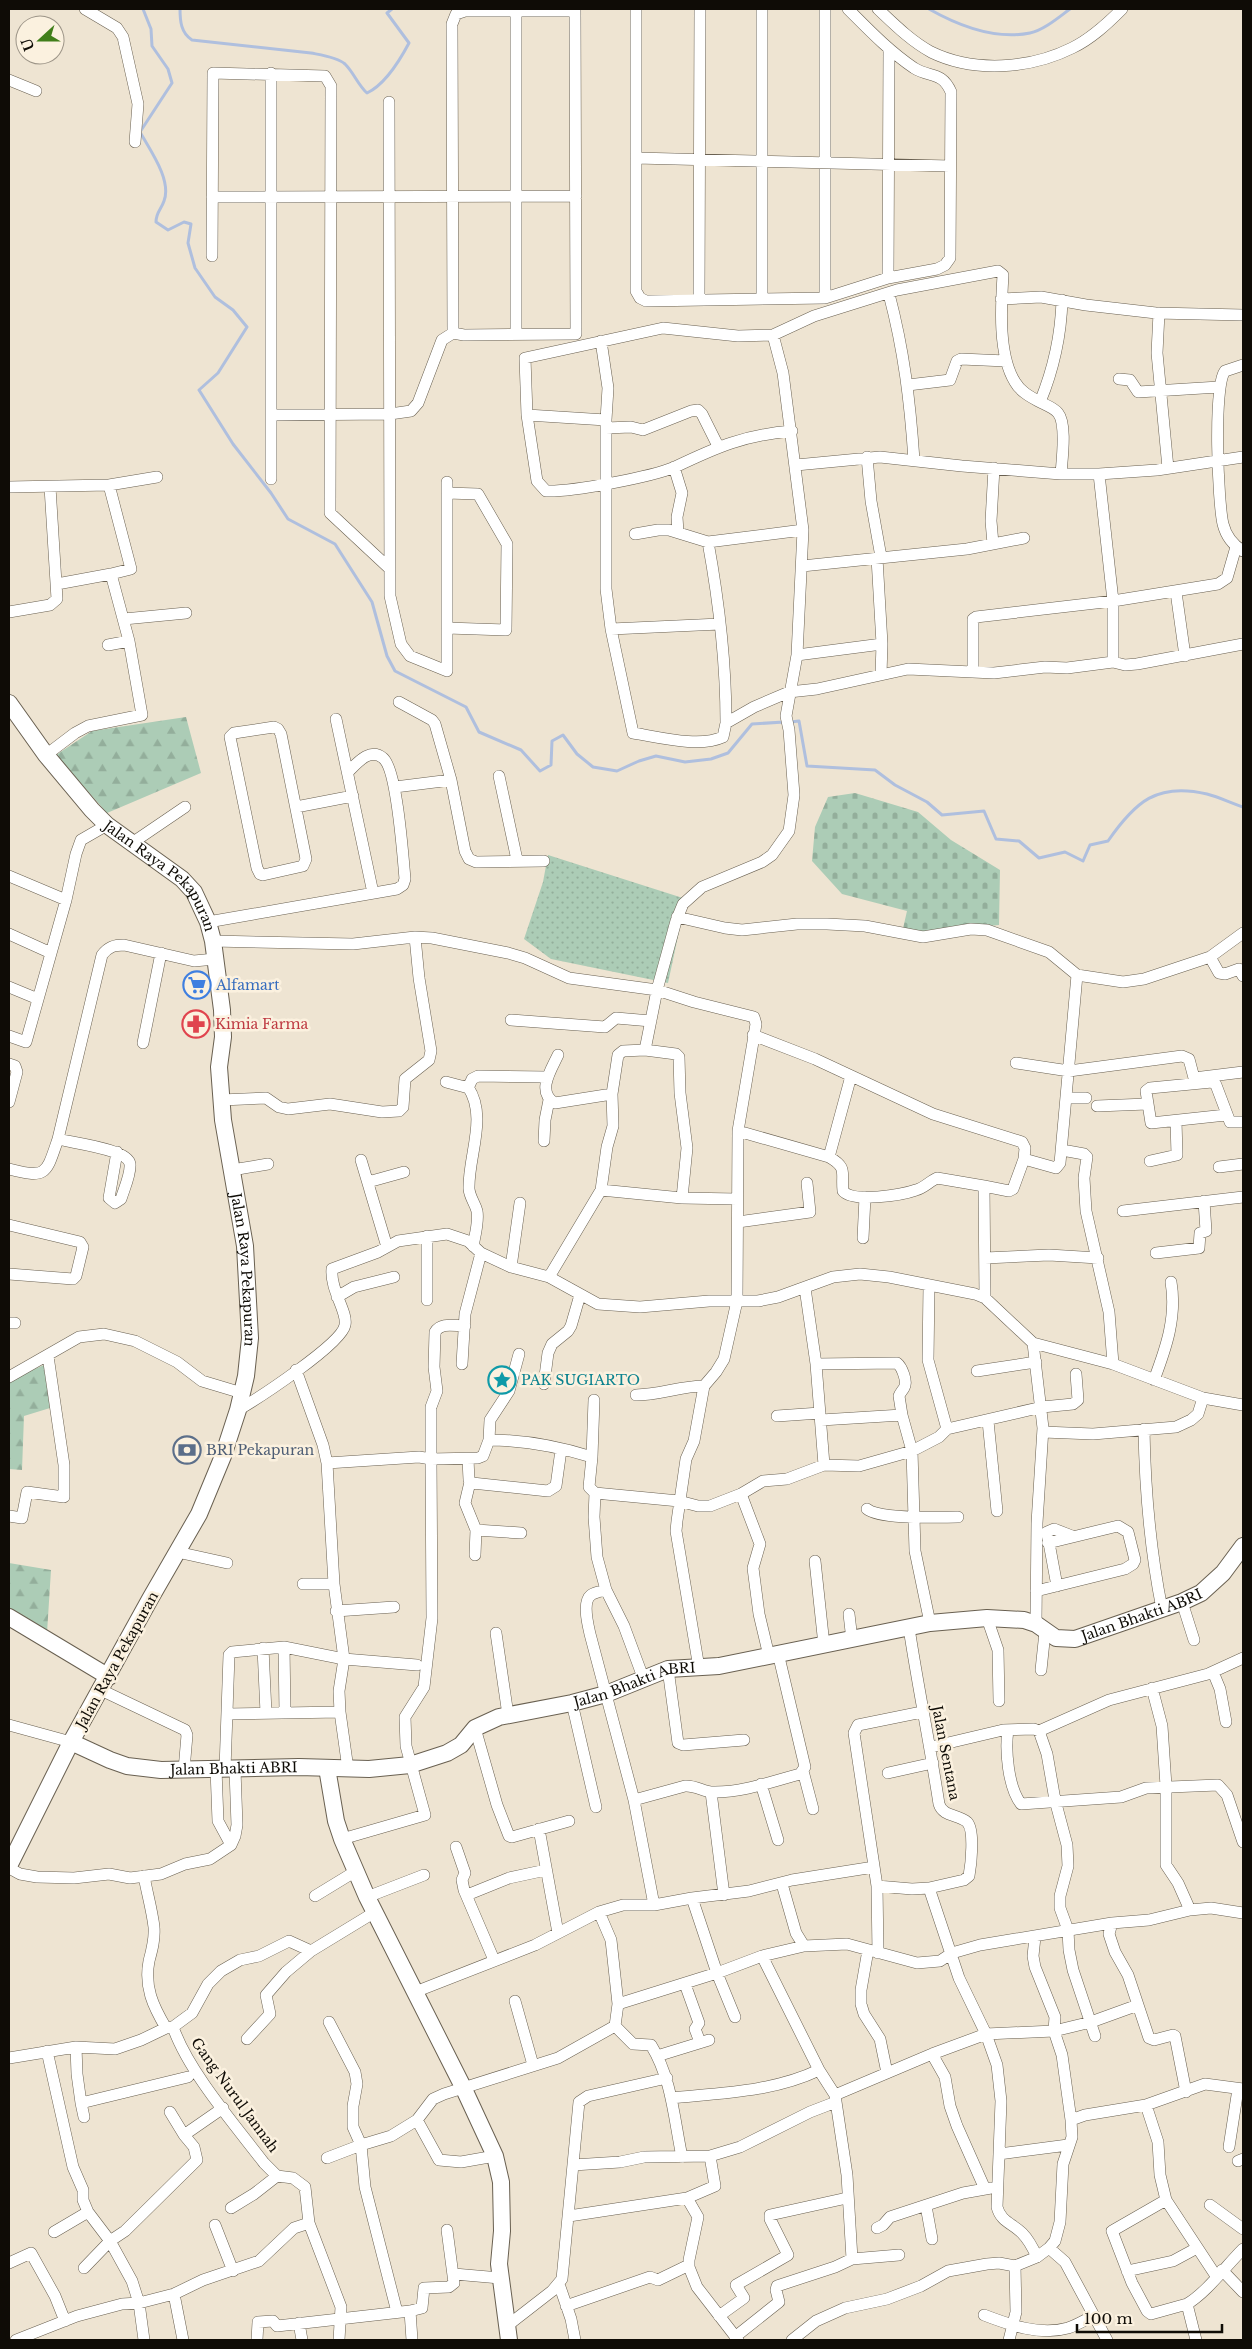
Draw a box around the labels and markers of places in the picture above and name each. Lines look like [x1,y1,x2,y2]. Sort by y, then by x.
supermarket icon: Alfamart [182,970,212,1000]
place label: Alfamart [215,976,280,994]
pharmacy icon: Kimia Farma [181,1009,211,1039]
place label: Kimia Farma [215,1015,308,1033]
place icon: PAK SUGIARTO [487,1365,517,1395]
place label: PAK SUGIARTO [521,1371,640,1389]
bank icon: BRI Pekapuran [172,1435,202,1465]
place label: BRI Pekapuran [206,1441,314,1459]

